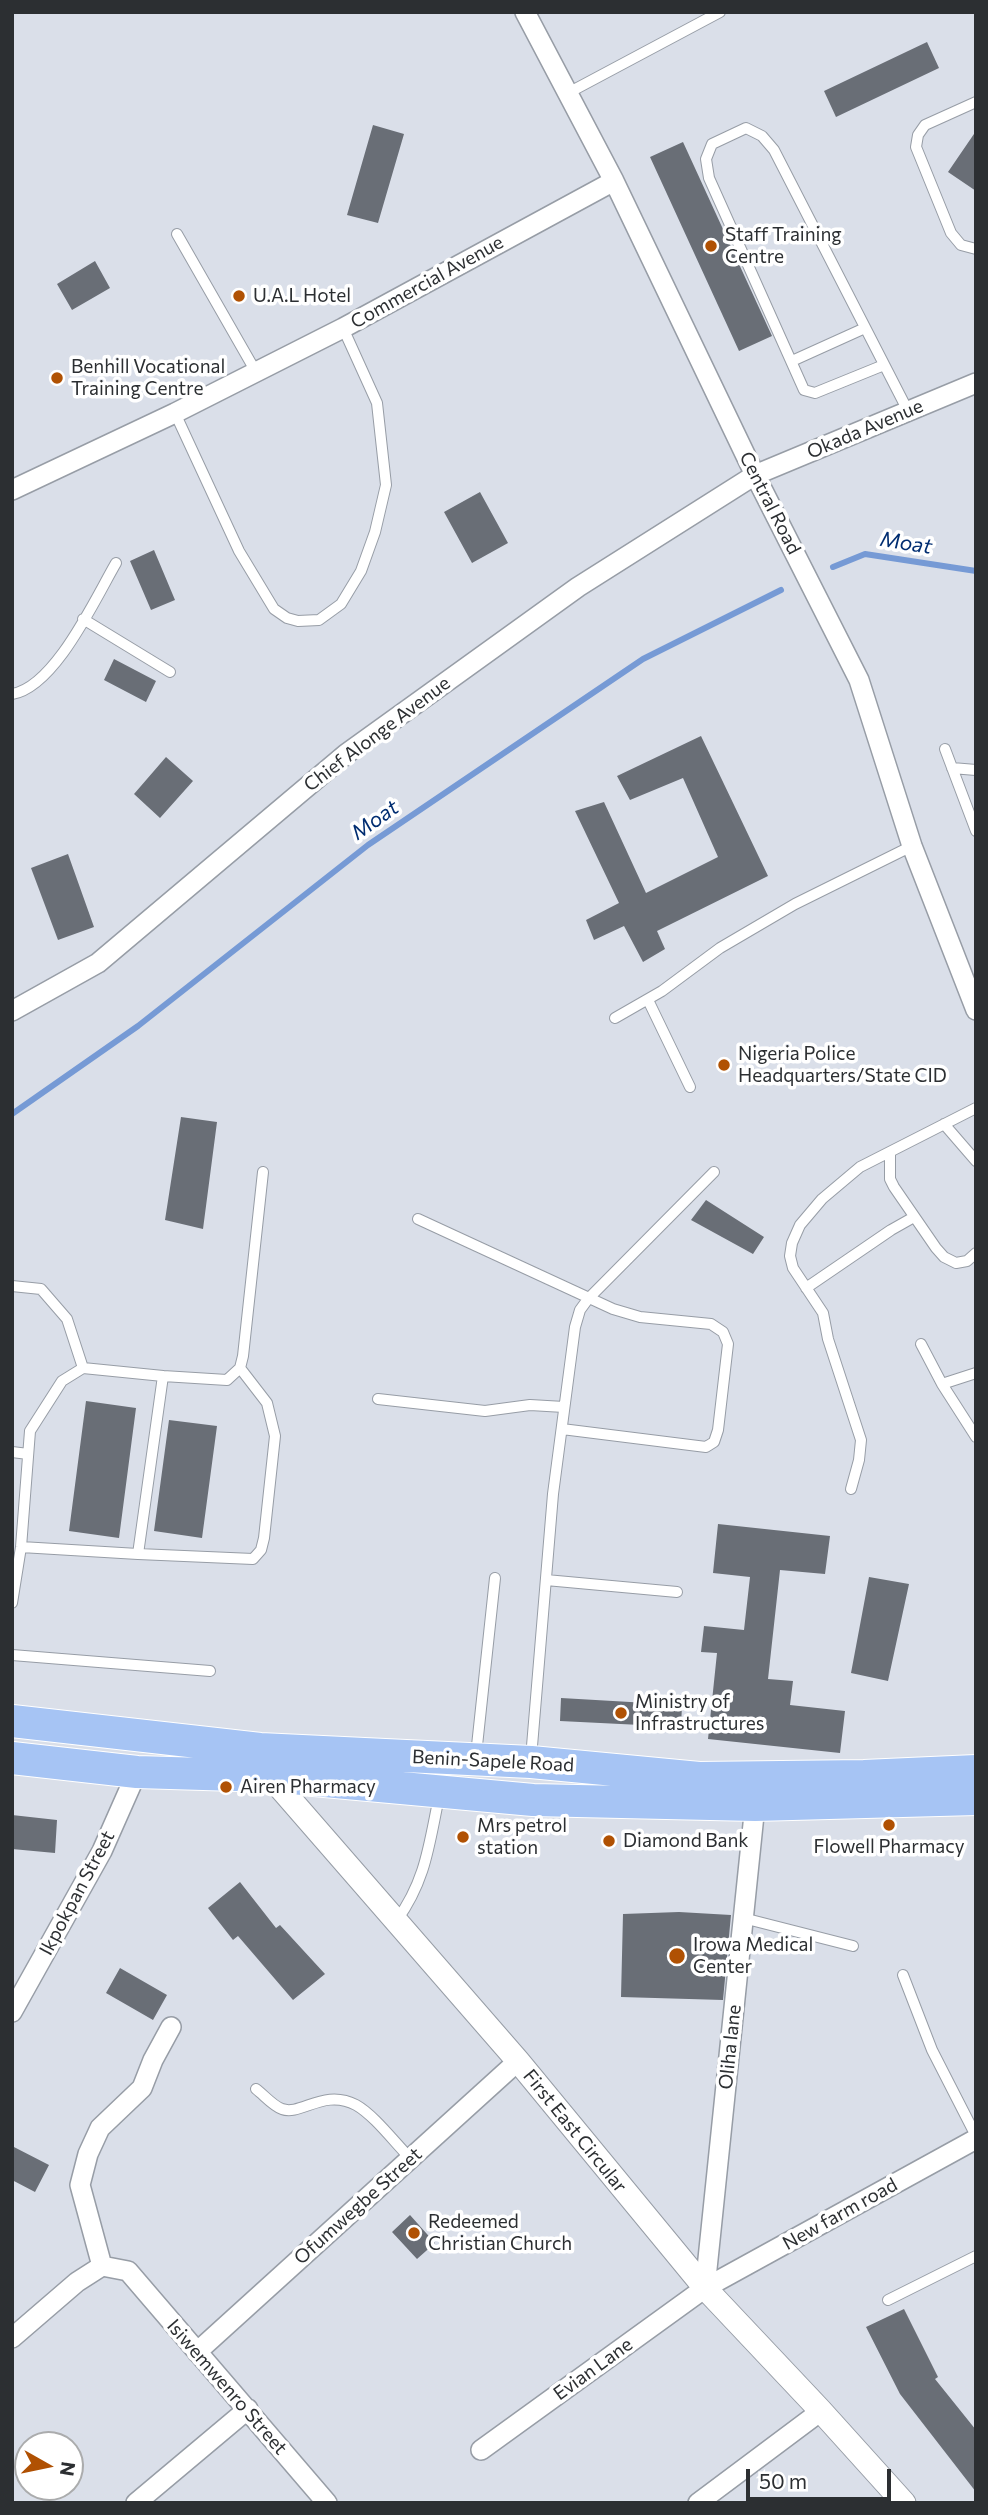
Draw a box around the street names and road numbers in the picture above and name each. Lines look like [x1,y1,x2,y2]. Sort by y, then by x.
street label: Commercial Avenue [347,231,507,333]
street label: Okada Avenue [804,394,926,464]
street label: Central Road [734,448,806,558]
street label: Chief Alonge Avenue [299,672,455,796]
street label: Benin-Sapele Road [411,1745,575,1777]
street label: Ikpokpan Street [35,1827,119,1959]
street label: Oliha lane [714,2003,746,2091]
street label: First East Circular [518,2065,632,2197]
street label: Ofumwegbe Street [290,2143,426,2269]
street label: New farm road [779,2173,901,2255]
street label: Isiwemwenro Street [162,2315,292,2459]
street label: Evian Lane [549,2333,637,2405]

